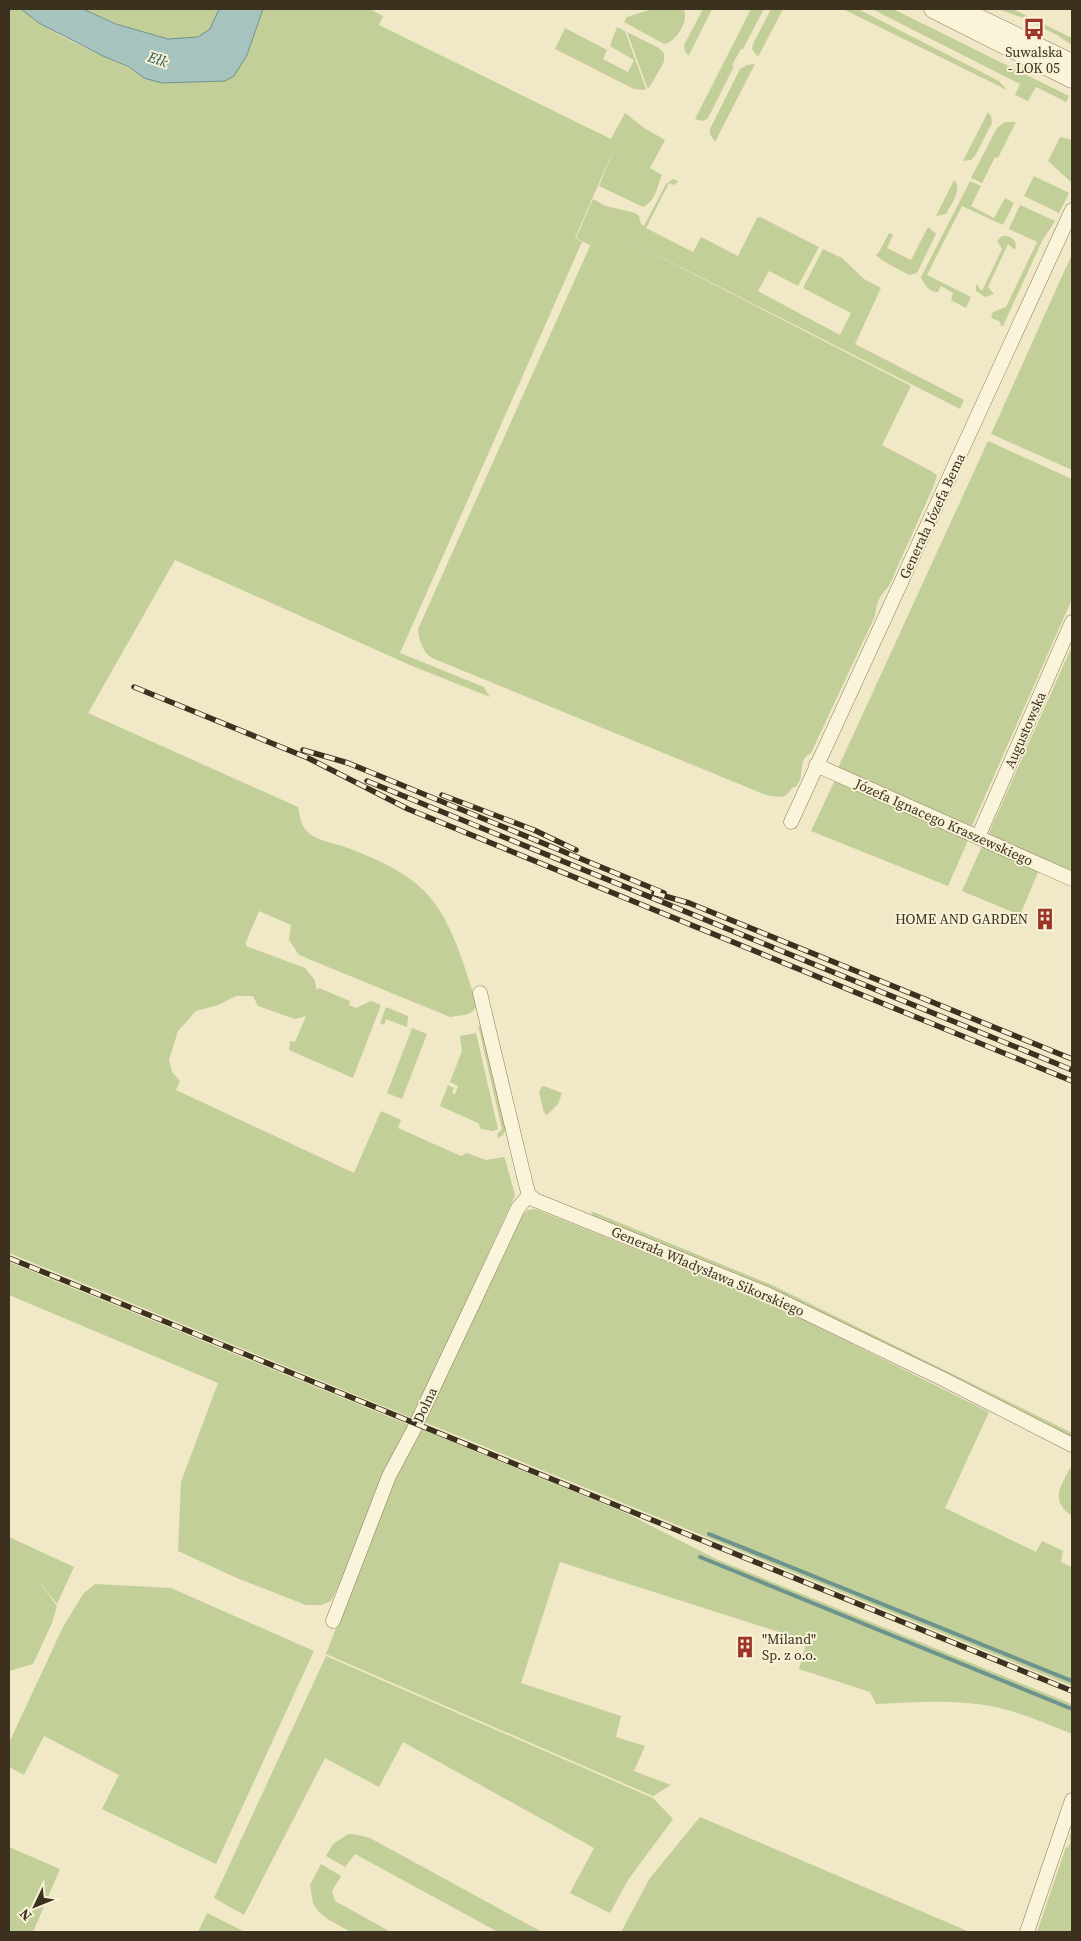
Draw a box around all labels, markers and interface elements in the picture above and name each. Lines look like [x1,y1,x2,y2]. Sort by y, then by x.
bus stop icon: Suwalska - LOK 05 [1021,16,1047,42]
place label: Suwalska - LOK 05 [1005,42,1064,78]
water label: Ełk [144,46,172,72]
street label: Generała Józefa Bema [894,449,970,582]
street label: Augustowska [999,688,1051,772]
street label: Józefa Ignacego Kraszewskiego [851,773,1037,871]
building icon: HOME AND GARDEN [1032,906,1058,932]
place label: HOME AND GARDEN [895,909,1028,929]
street label: Generała Władysława Sikorskiego [608,1221,808,1321]
street label: Dolna [408,1383,442,1426]
place label: "Miland" Sp. z o.o. [762,1629,817,1665]
building icon: "Miland" Sp. z o.o. [732,1634,758,1660]
north arrow [10,1881,60,1931]
text: N [15,1904,36,1925]

